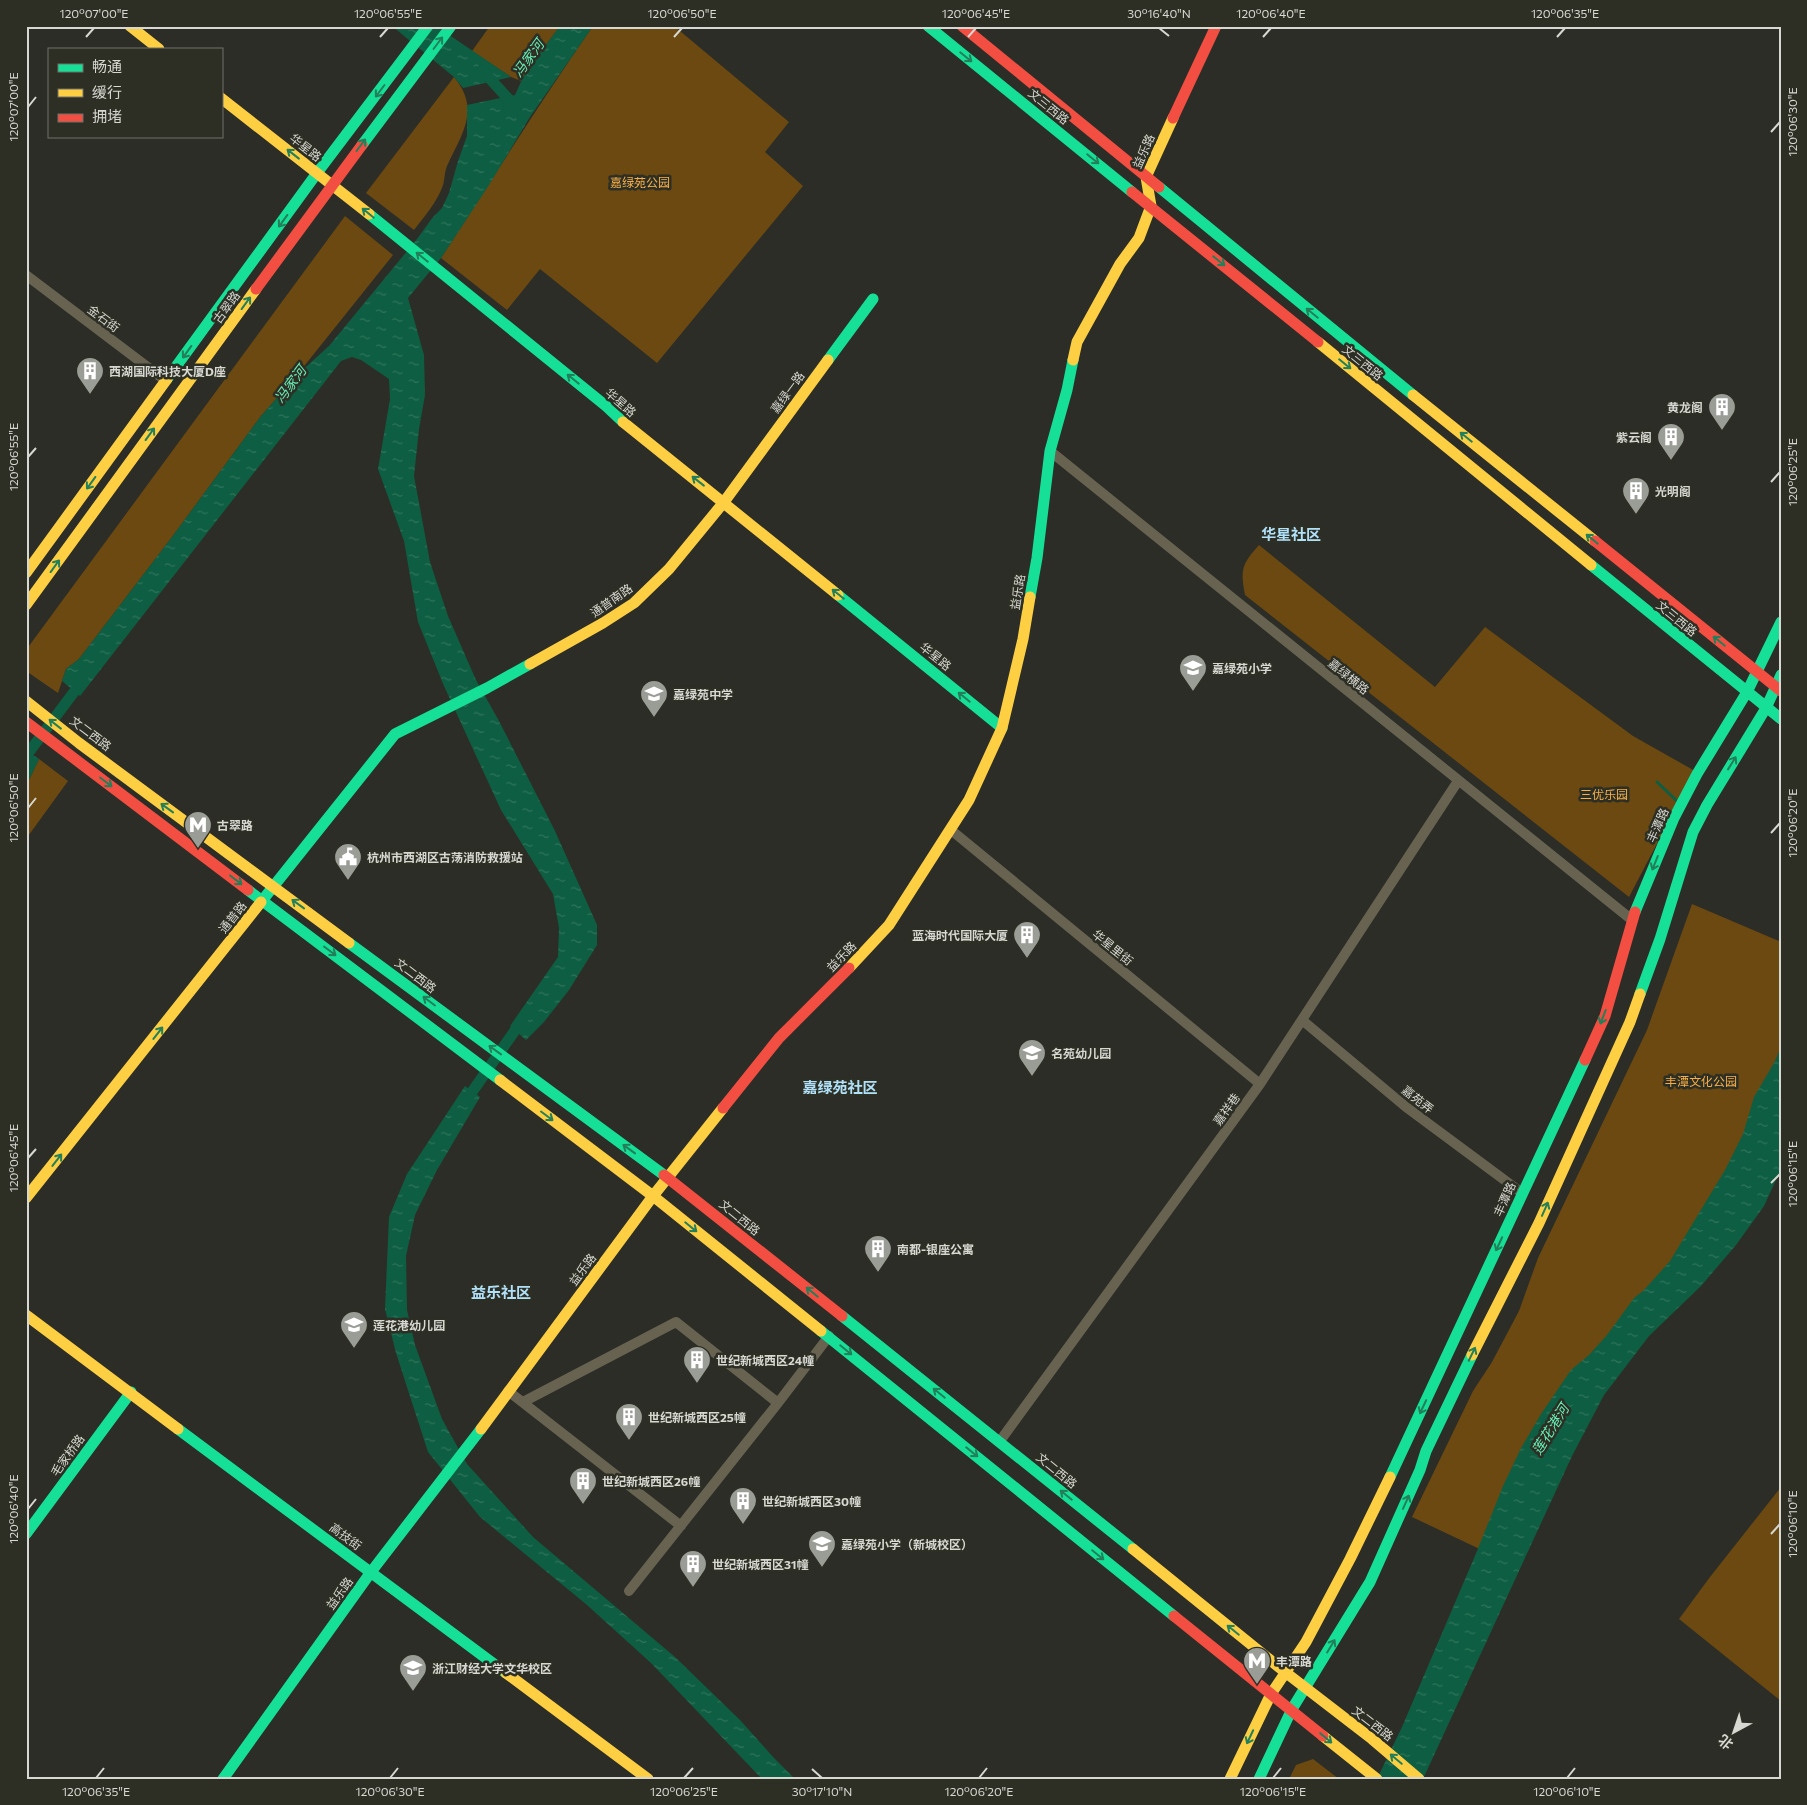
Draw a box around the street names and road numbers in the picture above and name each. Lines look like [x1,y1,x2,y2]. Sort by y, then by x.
street label: 文三西路 [1026,85,1072,127]
street label: 华星路 [288,130,324,164]
street label: 益乐路 [1129,132,1157,170]
street label: 古翠路 [210,288,242,326]
street label: 金石街 [85,302,123,334]
street label: 文三西路 [1340,341,1386,383]
street label: 嘉绿一路 [767,368,807,416]
street label: 华星路 [603,385,639,419]
street label: 益乐路 [1007,573,1027,611]
street label: 通普南路 [587,580,635,620]
street label: 文三西路 [1654,597,1700,639]
street label: 华星路 [918,639,954,673]
street label: 嘉绿横路 [1326,655,1372,697]
street label: 文二西路 [68,713,114,753]
street label: 丰潭路 [1643,806,1671,844]
street label: 通普路 [215,899,249,935]
street label: 华星里街 [1090,926,1136,968]
street label: 益乐路 [823,938,859,974]
street label: 文二西路 [393,955,439,995]
street label: 嘉苑弄 [1400,1082,1436,1116]
street label: 嘉祥巷 [1210,1090,1242,1128]
street label: 丰潭路 [1490,1180,1518,1218]
street label: 文二西路 [717,1196,763,1238]
street label: 益乐路 [566,1250,598,1288]
street label: 毛家桥路 [47,1431,87,1479]
street label: 文二西路 [1034,1449,1080,1491]
street label: 高技街 [327,1520,365,1552]
street label: 益乐路 [323,1574,355,1612]
street label: 文二西路 [1350,1703,1396,1743]

